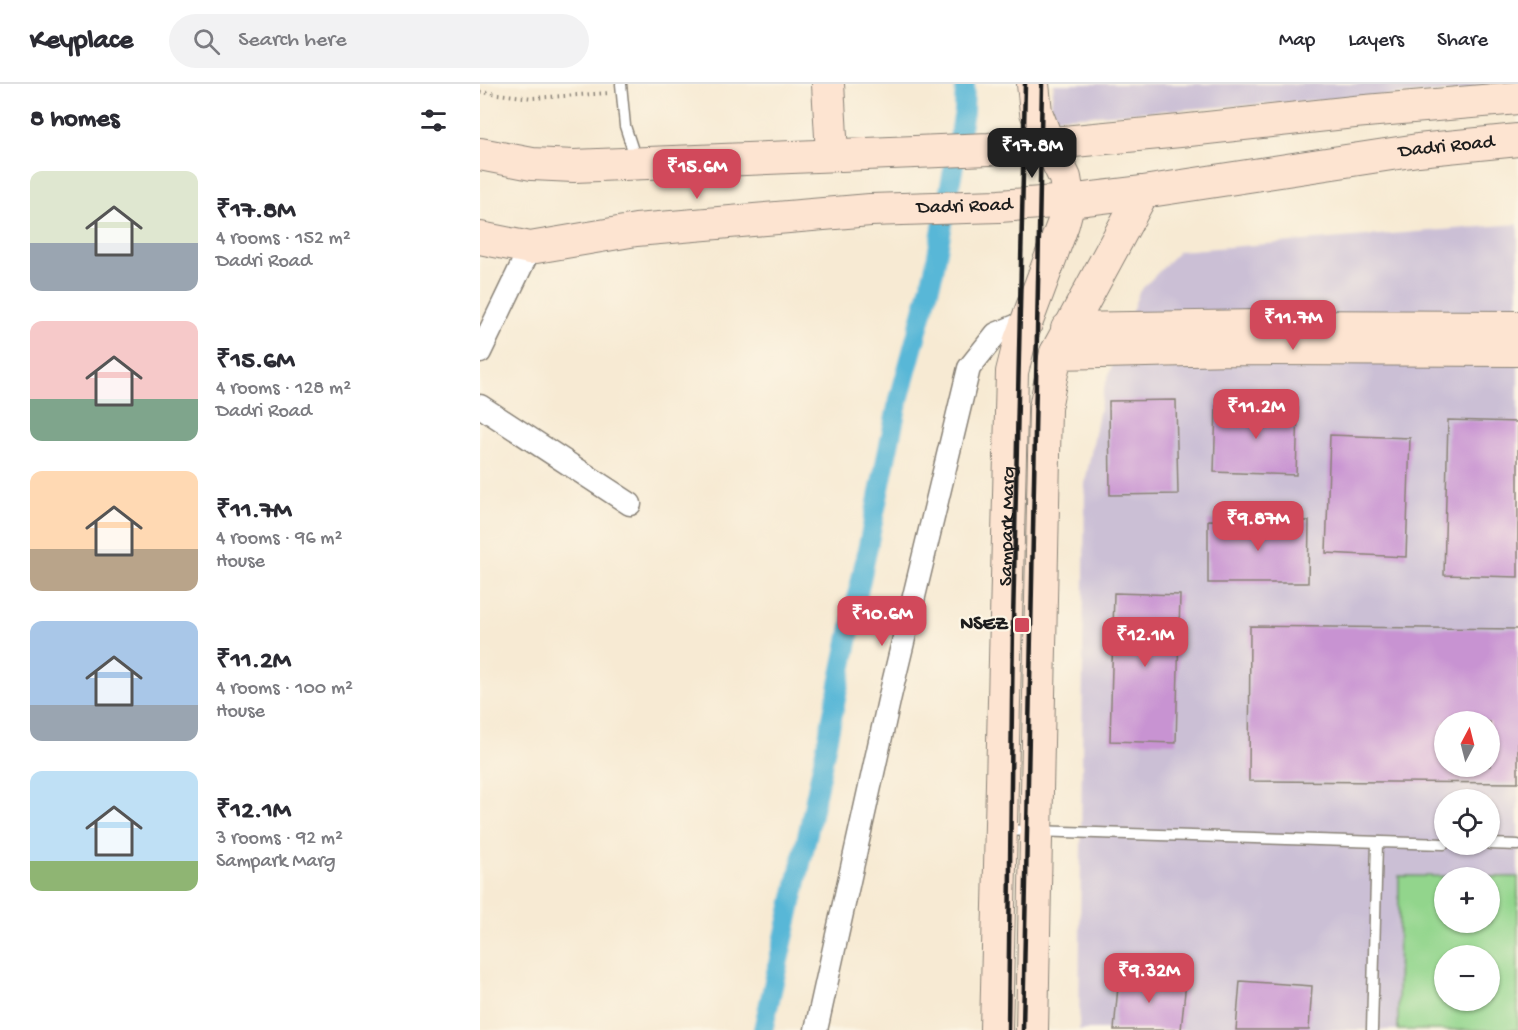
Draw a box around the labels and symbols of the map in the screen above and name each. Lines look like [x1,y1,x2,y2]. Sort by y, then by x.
pin: ₹17.8M [983,128,1081,179]
street label: Dadri Road [1395,131,1498,165]
pin: ₹15.6M [648,149,746,200]
street label: Dadri Road [914,193,1016,220]
pin: ₹11.7M [1244,300,1342,351]
pin: ₹11.2M [1207,389,1305,440]
street label: Sampark Marg [995,466,1021,586]
pin: ₹9.87M [1209,501,1307,552]
pin: ₹10.6M [833,596,931,647]
place label: NSEZ [960,614,1009,637]
marker: NSEZ [1013,616,1031,634]
pin: ₹12.1M [1096,617,1194,668]
north arrow [1434,711,1500,777]
pin: ₹9.32M [1100,953,1198,1004]

